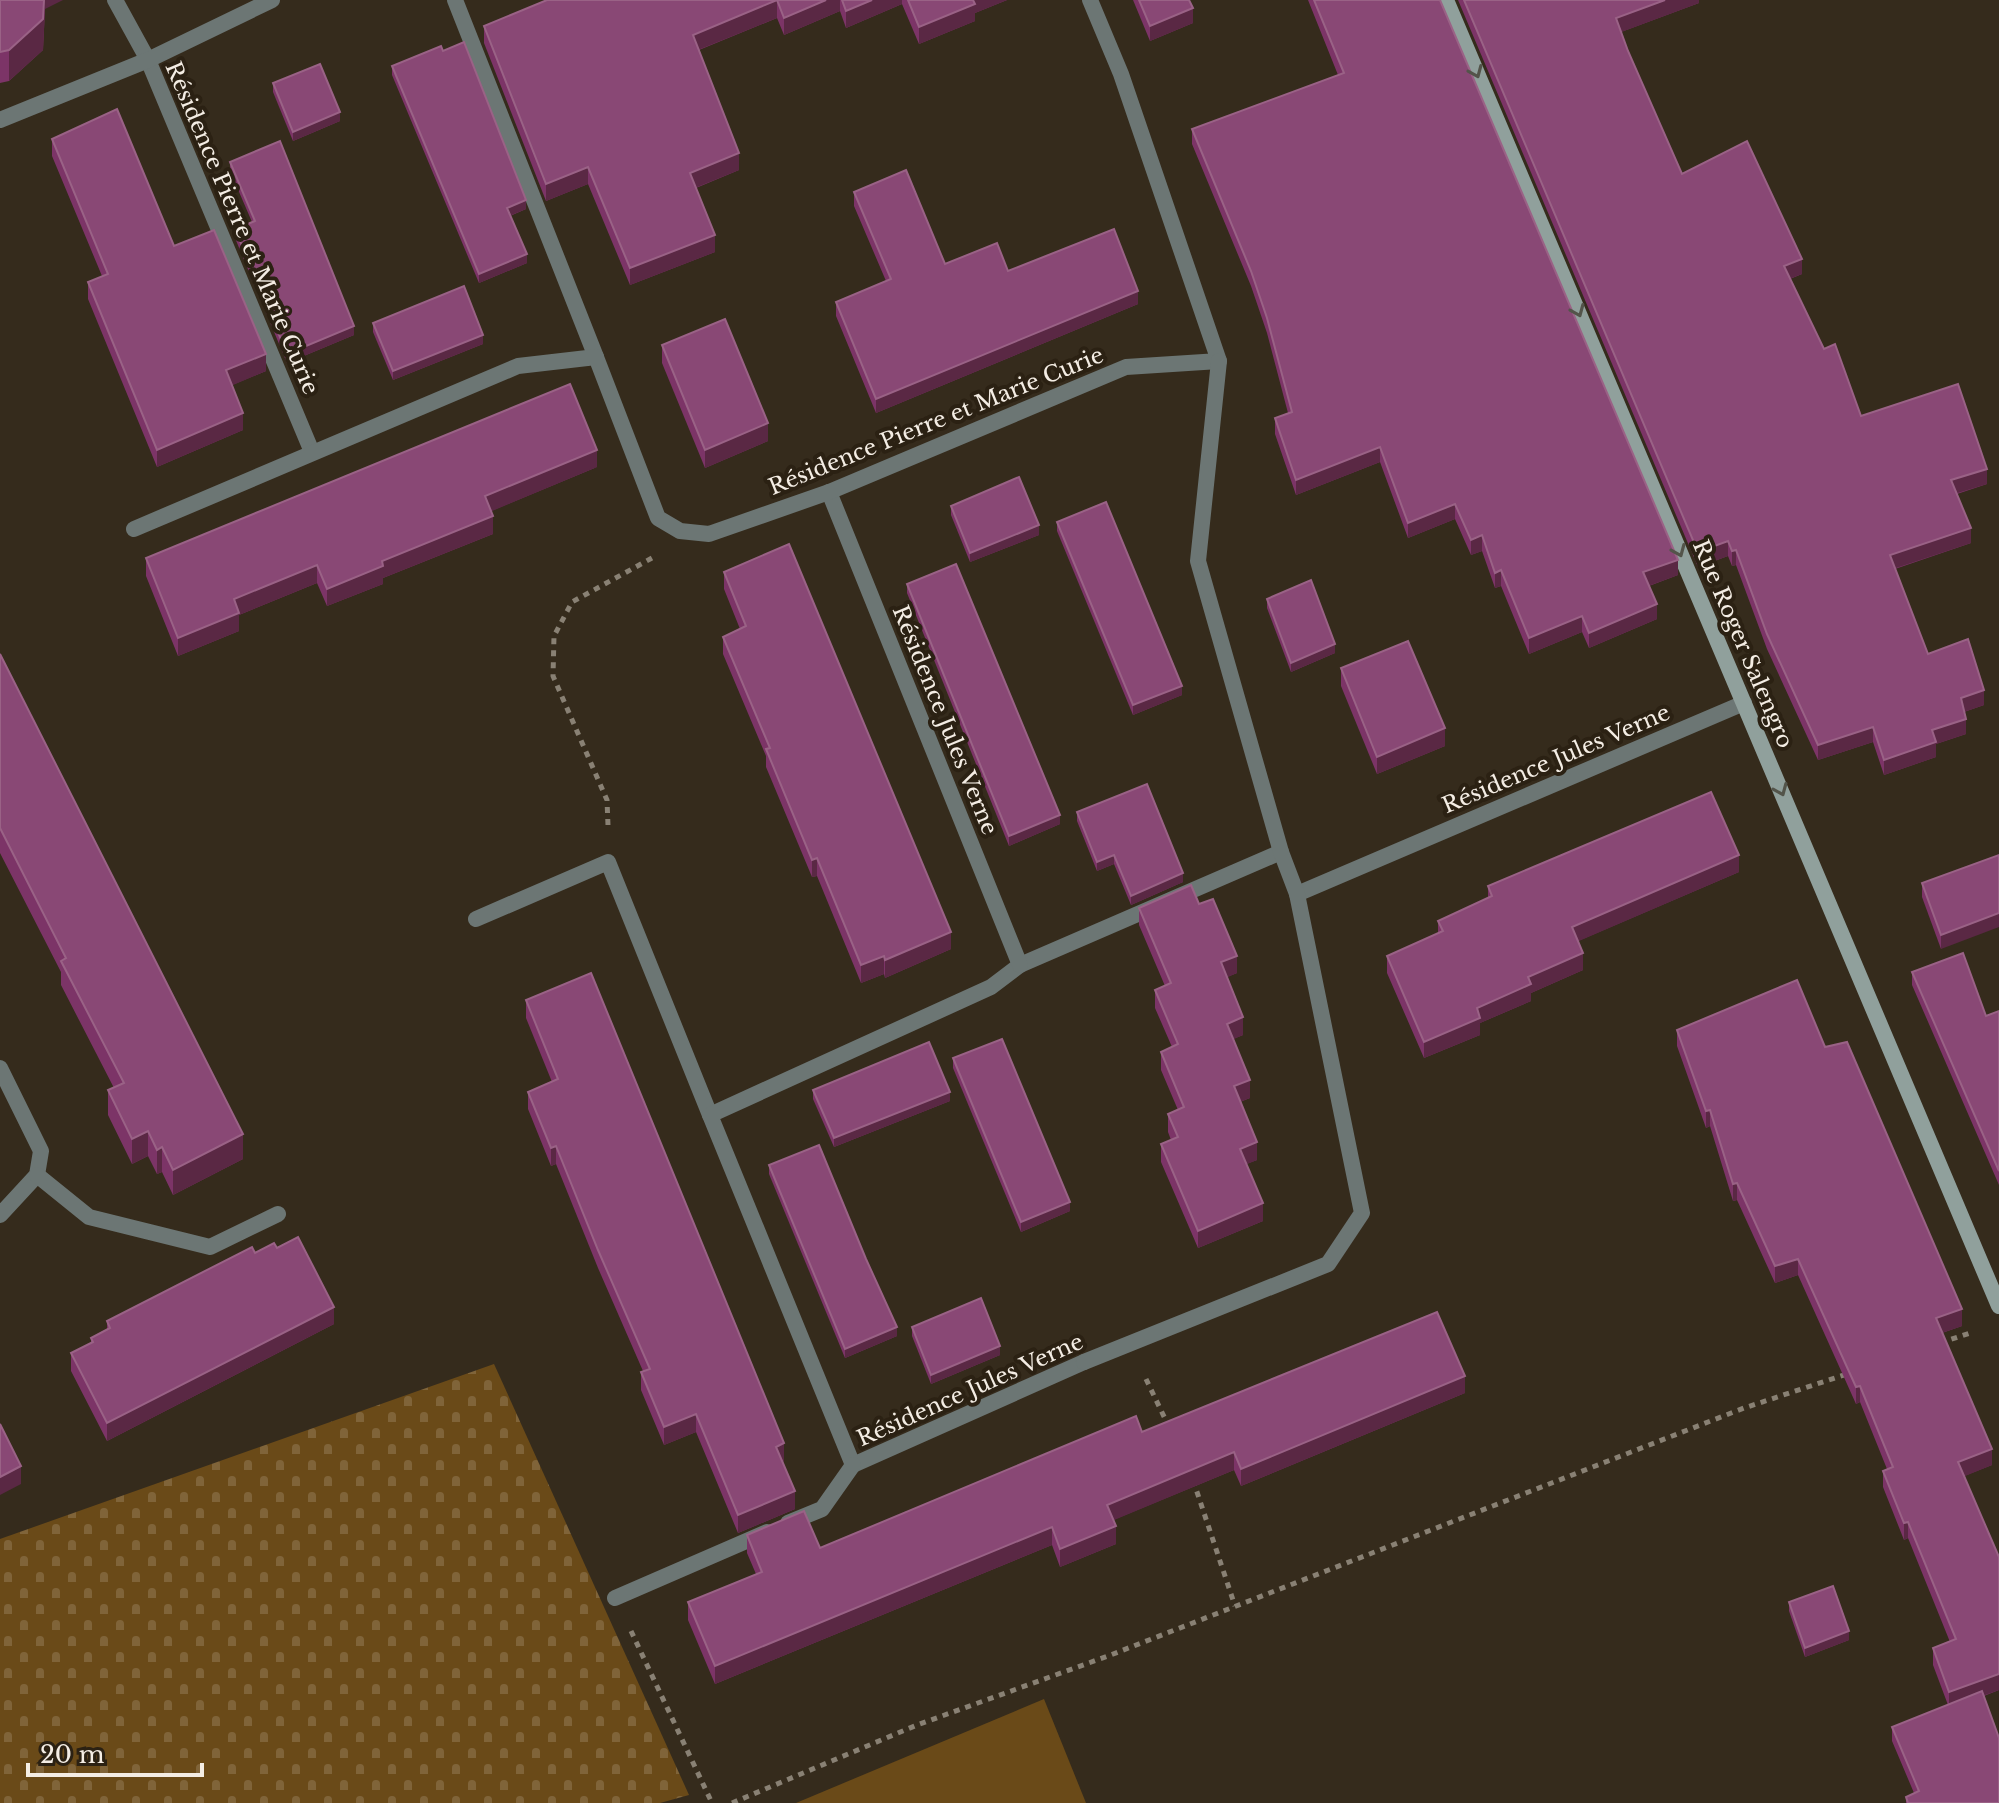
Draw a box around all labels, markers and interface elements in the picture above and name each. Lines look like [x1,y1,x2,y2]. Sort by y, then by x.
street label: Résidence Pierre et Marie Curie [159,58,325,398]
one-way arrow [1467,64,1483,78]
one-way arrow [1568,303,1584,317]
street label: Résidence Pierre et Marie Curie [765,341,1107,501]
street label: Rue Roger Salengro [1687,536,1799,752]
one-way arrow [1669,543,1686,557]
street label: Résidence Jules Verne [887,601,1003,839]
street label: Résidence Jules Verne [1438,699,1674,819]
one-way arrow [1771,782,1787,796]
street label: Résidence Jules Verne [853,1328,1087,1452]
scale bar [28,1727,202,1777]
text: 20 m [40,1740,105,1769]

